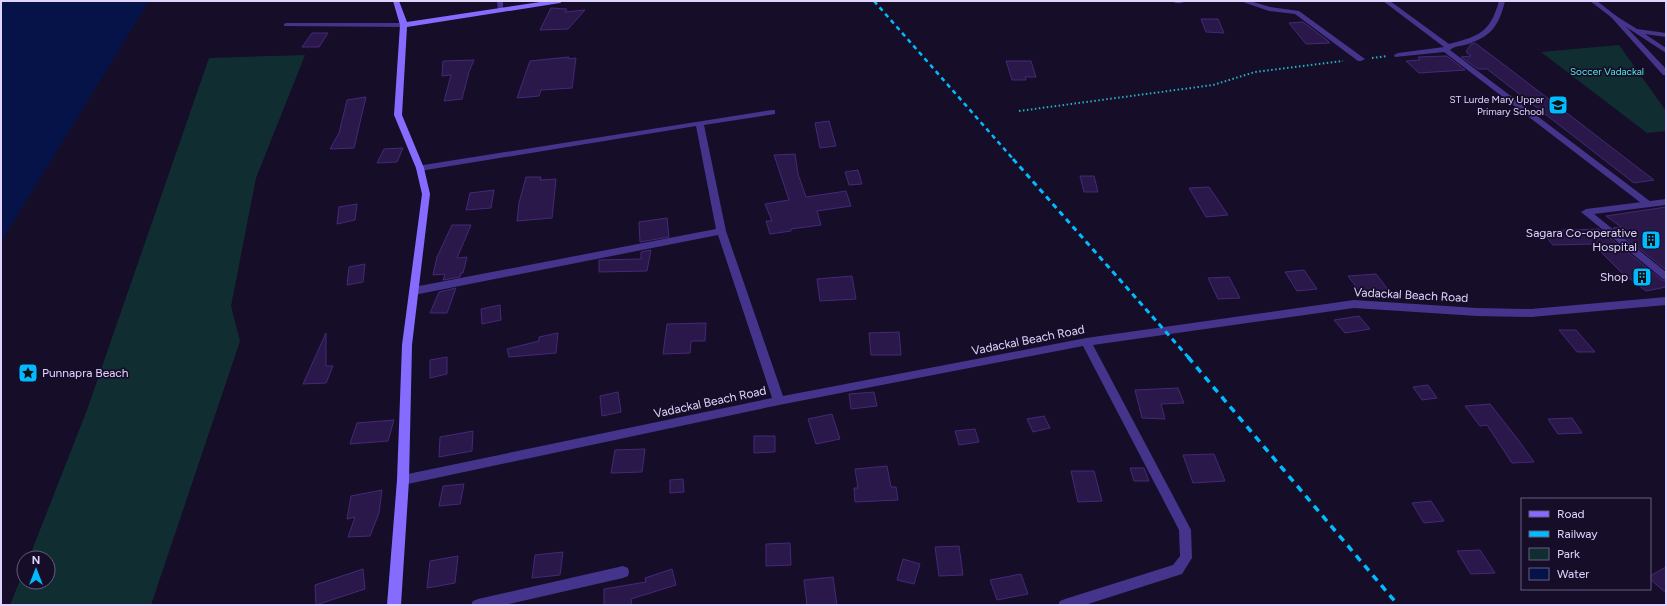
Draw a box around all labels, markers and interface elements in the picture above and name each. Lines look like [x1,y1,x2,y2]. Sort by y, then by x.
park label: Soccer Vadackal [1570,65,1644,78]
place label: ST Lurde Mary Upper Primary School [1450,93,1545,118]
school or university icon: ST Lurde Mary Upper Primary School [1547,94,1569,116]
place label: Sagara Co-operative Hospital [1526,226,1637,254]
building icon: Sagara Co-operative Hospital [1640,229,1662,251]
building icon: Shop [1631,266,1653,288]
place label: Shop [1600,270,1628,284]
street label: Vadackal Beach Road [1353,285,1469,305]
street label: Vadackal Beach Road [970,322,1086,358]
place icon: Punnapra Beach [17,362,39,384]
place label: Punnapra Beach [42,366,129,380]
street label: Vadackal Beach Road [652,383,768,421]
legend [1521,498,1651,590]
text: Road [1557,507,1585,521]
text: Railway [1557,527,1598,541]
text: Park [1557,547,1580,561]
north arrow [16,550,56,590]
text: N [32,554,40,567]
text: Water [1557,567,1589,581]

